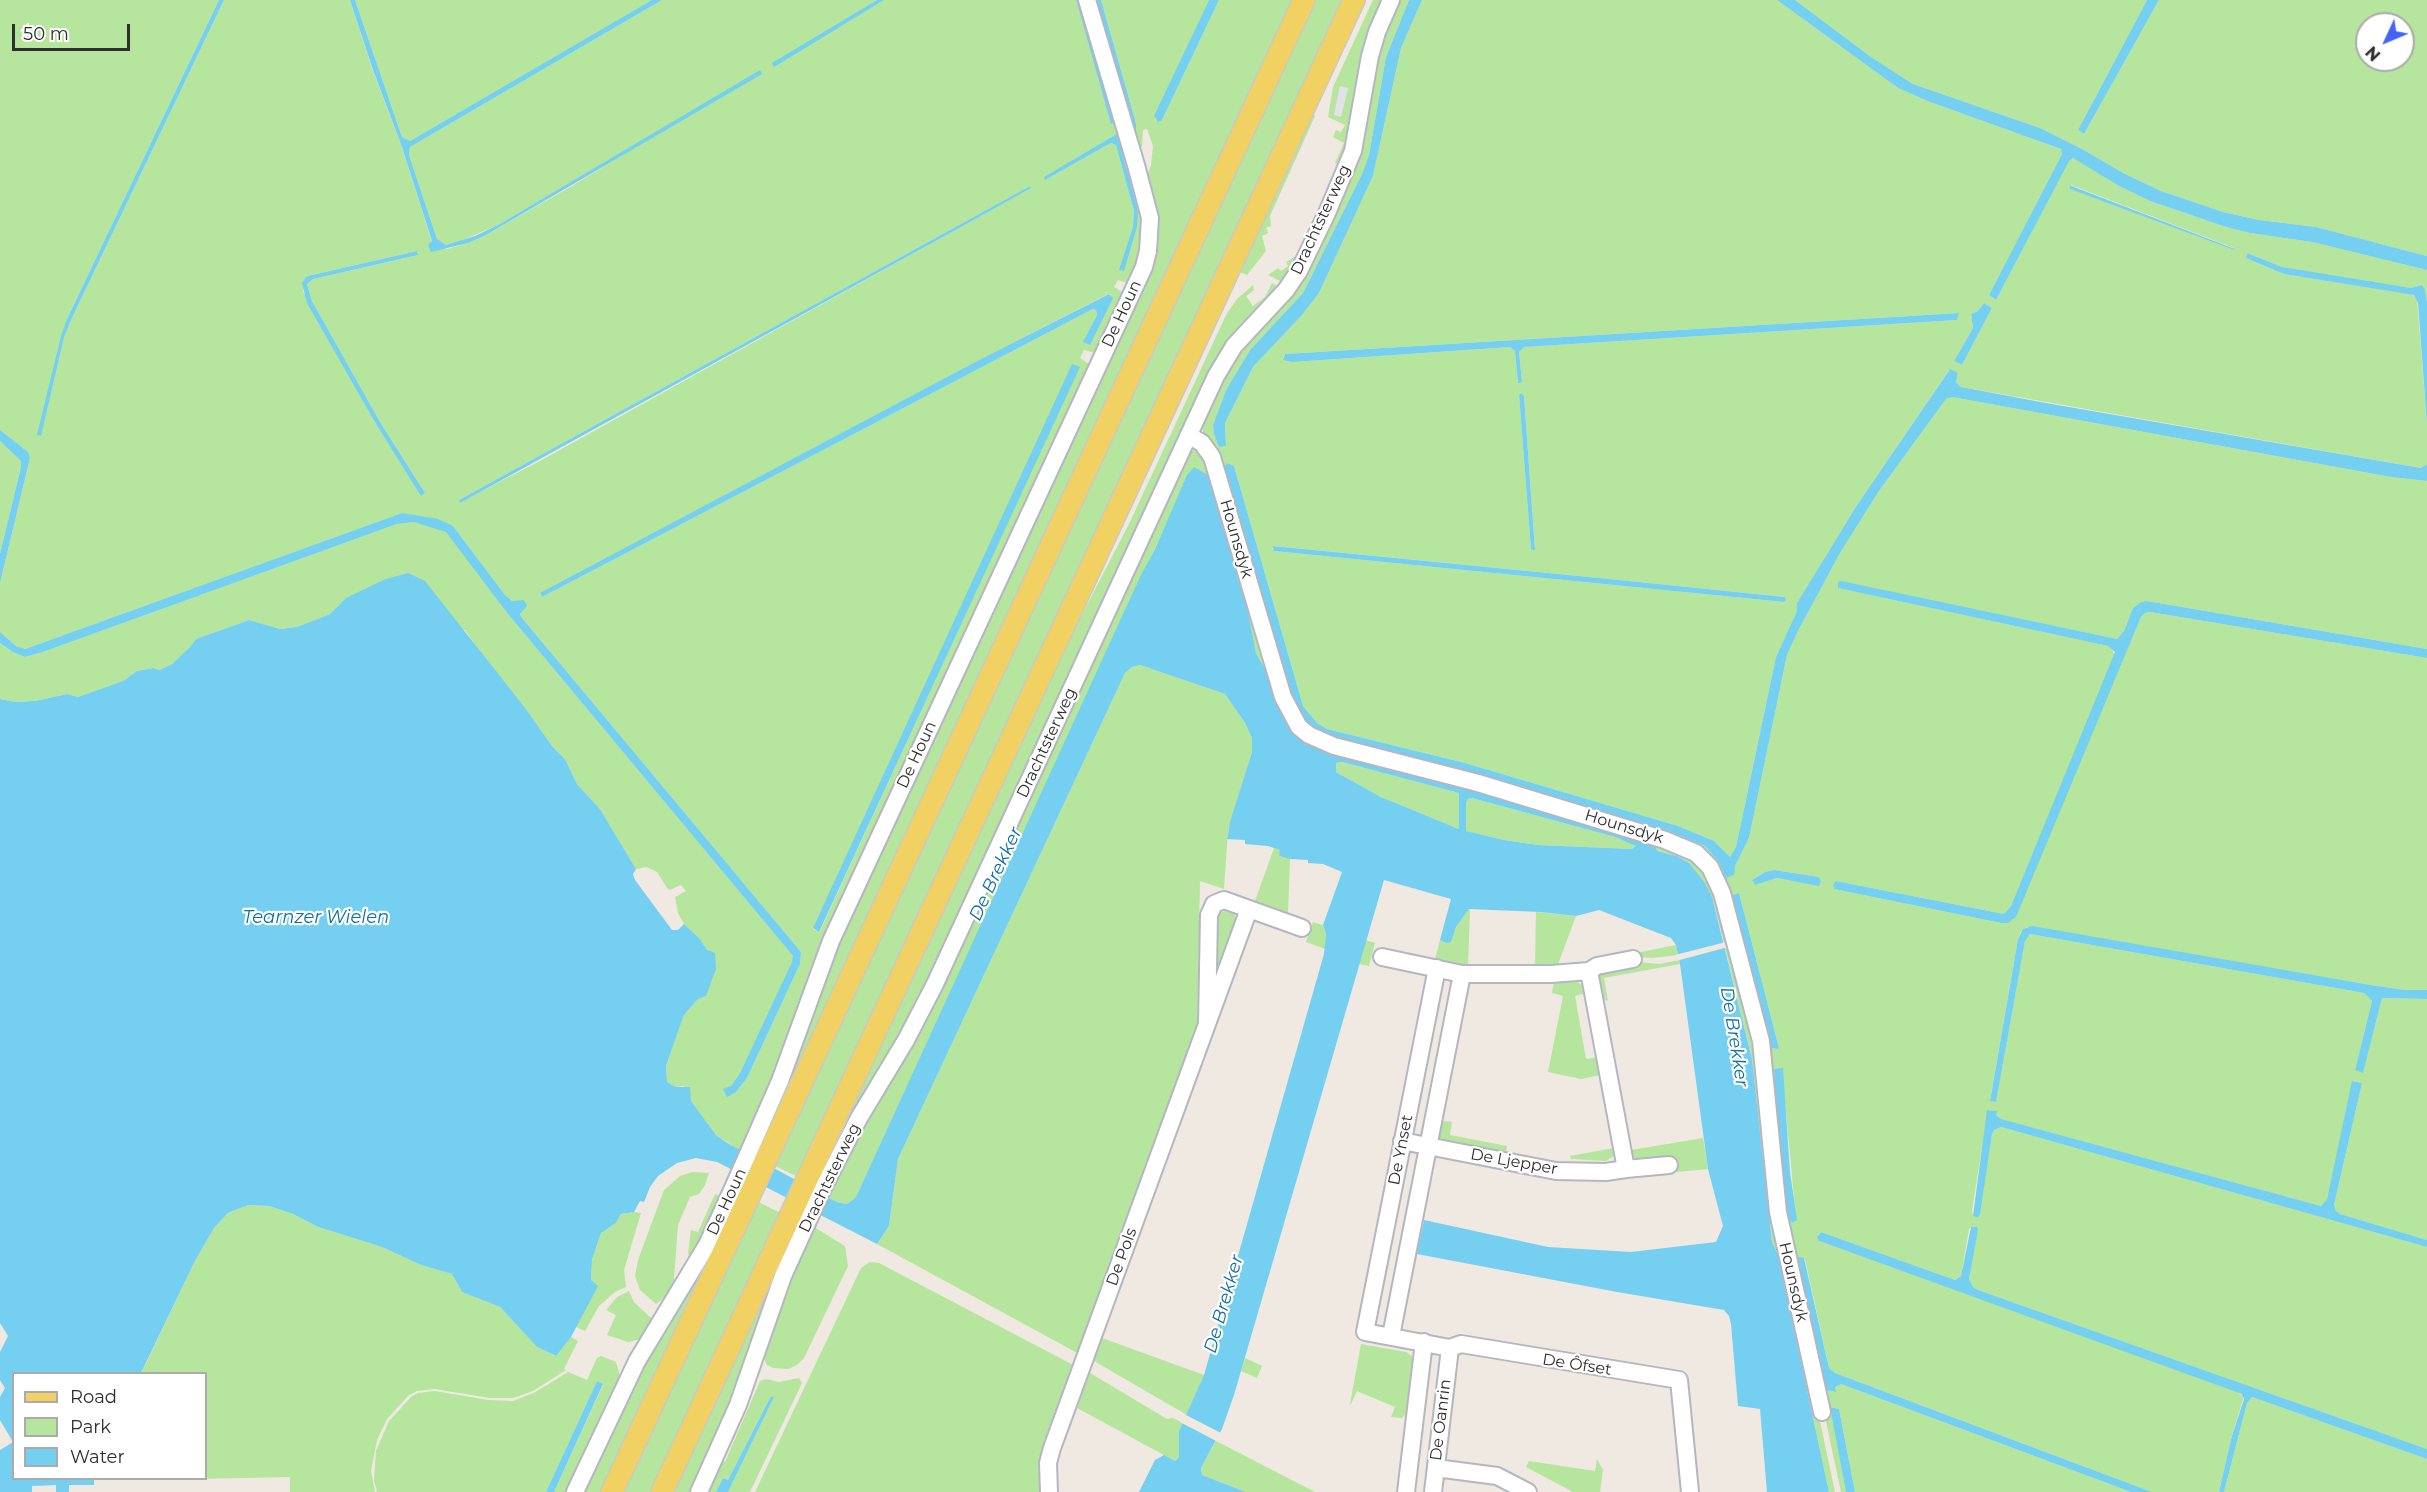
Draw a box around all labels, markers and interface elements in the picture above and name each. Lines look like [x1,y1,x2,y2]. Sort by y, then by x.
scale bar [15,12,134,50]
north arrow [2355,12,2415,72]
text: 50 m [23,23,69,45]
text: N [2362,42,2384,65]
street label: Drachtsterweg [1287,162,1355,278]
street label: De Houn [1098,277,1146,351]
street label: Hounsdyk [1216,497,1256,581]
street label: Drachtsterweg [1013,685,1081,801]
street label: De Houn [893,718,941,792]
street label: Hounsdyk [1582,806,1666,848]
water label: De Brekker [965,824,1027,924]
water label: Tearnzer Wielen [243,907,389,929]
water label: De Brekker [1715,985,1753,1089]
street label: De Ynset [1385,1113,1417,1187]
street label: Drachtsterweg [795,1120,865,1236]
street label: De Ljepper [1469,1145,1559,1179]
street label: De Houn [703,1165,751,1239]
street label: De Pols [1103,1225,1141,1289]
street label: Hounsdyk [1774,1240,1812,1324]
water label: De Brekker [1200,1252,1248,1356]
street label: De Ôfset [1541,1350,1613,1380]
legend [12,1372,207,1480]
street label: De Oanrin [1426,1378,1456,1462]
text: Road [70,1386,117,1408]
text: Park [70,1416,111,1438]
text: Water [70,1446,125,1468]

